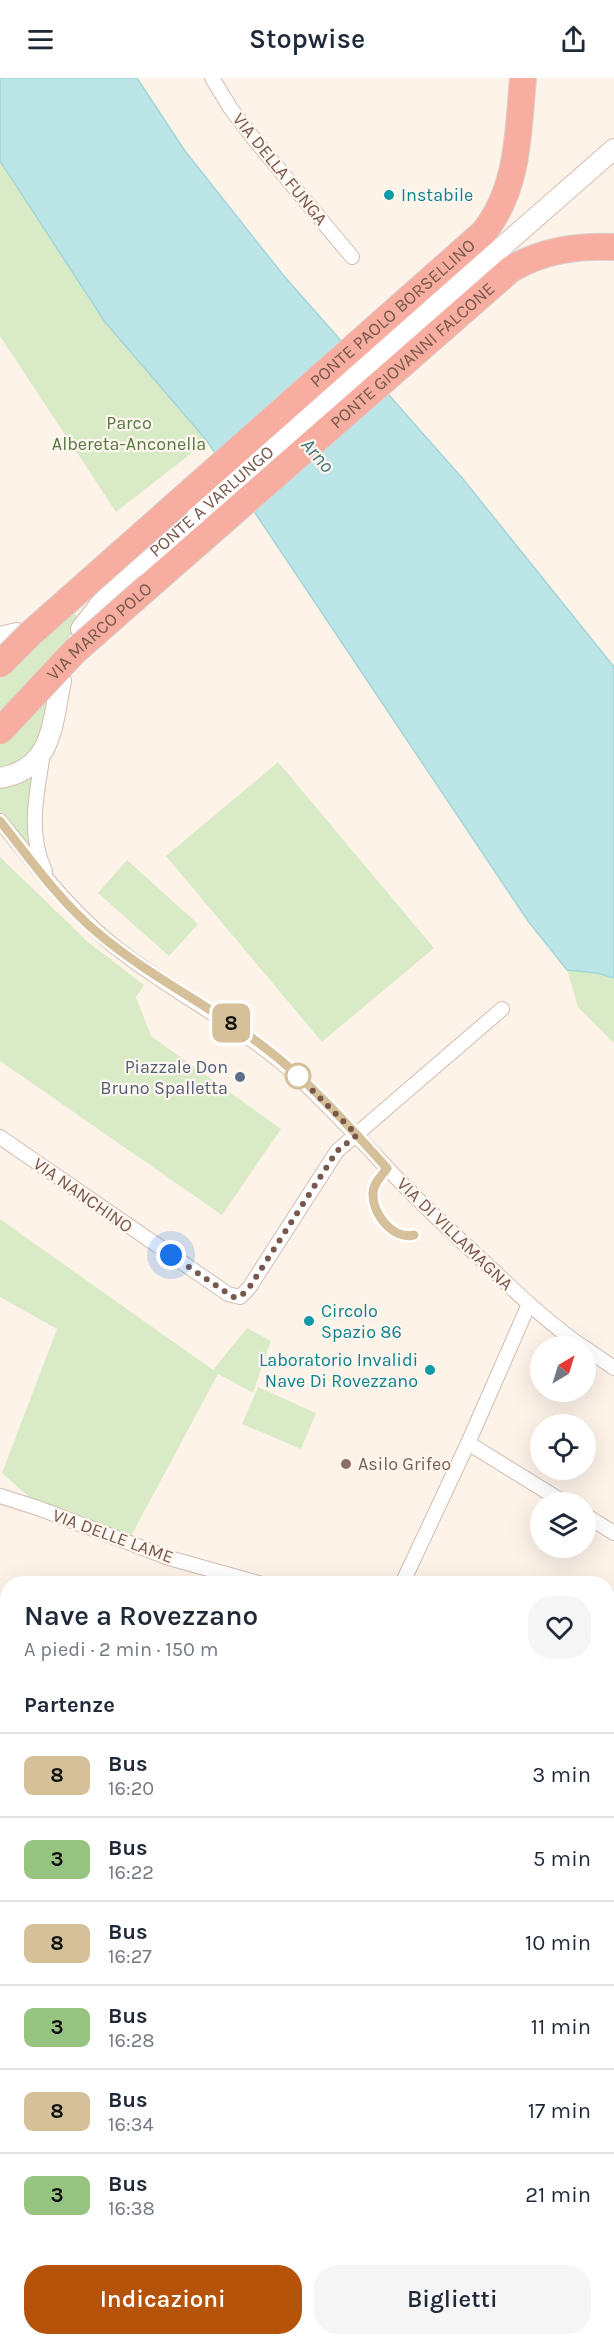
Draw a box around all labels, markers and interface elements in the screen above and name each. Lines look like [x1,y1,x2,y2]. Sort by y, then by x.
icon: menu [24,23,57,56]
text: Stopwise [249,23,365,55]
icon: share [557,23,590,56]
street label: VIA DELLA FUNGA [228,108,332,230]
place label: Instabile [401,184,473,206]
marker: Instabile [382,188,396,202]
street label: PONTE PAOLO BORSELLINO [305,234,480,392]
street label: PONTE GIOVANNI FALCONE [325,277,499,433]
park label: Parco Albereta-Anconella [52,412,206,455]
water label: Arno [297,433,339,477]
street label: PONTE A VARLUNGO [144,441,278,562]
street label: VIA MARCO POLO [42,578,157,685]
line badge: 8 [212,1004,250,1042]
text: 8 [224,1011,238,1035]
place label: Piazzale Don Bruno Spalletta [100,1056,228,1099]
unlabelled marker [285,1063,311,1089]
marker: Piazzale Don Bruno Spalletta [233,1070,247,1084]
street label: VIA NANCHINO [29,1152,137,1238]
street label: VIA DI VILLAMAGNA [392,1173,518,1295]
your location [156,1240,186,1270]
place label: Circolo Spazio 86 [321,1300,402,1343]
marker: Circolo Spazio 86 [302,1314,316,1328]
north arrow [530,1336,596,1402]
map controls [530,1336,596,1558]
place label: Laboratorio Invalidi Nave Di Rovezzano [259,1349,418,1392]
marker: Laboratorio Invalidi Nave Di Rovezzano [423,1363,437,1377]
button: locate [530,1414,596,1480]
place label: Asilo Grifeo [358,1453,451,1475]
marker: Asilo Grifeo [339,1457,353,1471]
button: layers [530,1492,596,1558]
street label: VIA DELLE LAME [50,1504,176,1568]
button: heart [528,1596,591,1659]
text: Nave a Rovezzano [24,1599,258,1632]
text: A piedi · 2 min · 150 m [24,1638,218,1661]
text: Partenze [24,1692,115,1718]
text: Bus [108,1751,148,1777]
text: 3 min [532,1762,591,1788]
text: 8 [50,1763,64,1787]
text: 16:20 [108,1777,154,1800]
text: Bus [108,1835,148,1861]
text: 5 min [533,1846,591,1872]
text: 3 [50,1847,64,1871]
text: 16:22 [108,1861,154,1884]
text: Bus [108,1919,148,1945]
text: 10 min [525,1930,591,1956]
text: 8 [50,1931,64,1955]
text: 16:27 [108,1945,152,1968]
text: Bus [108,2003,148,2029]
text: 11 min [531,2014,591,2040]
text: 3 [50,2015,64,2039]
text: 16:28 [108,2029,155,2052]
text: Bus [108,2087,148,2113]
text: 17 min [528,2098,591,2124]
text: 8 [50,2099,64,2123]
text: 16:34 [108,2113,154,2136]
text: Bus [108,2171,148,2197]
text: 21 min [525,2182,591,2208]
text: 3 [50,2183,64,2207]
text: 16:38 [108,2197,155,2220]
button: Indicazioni [24,2265,302,2334]
button: Biglietti [314,2265,591,2334]

